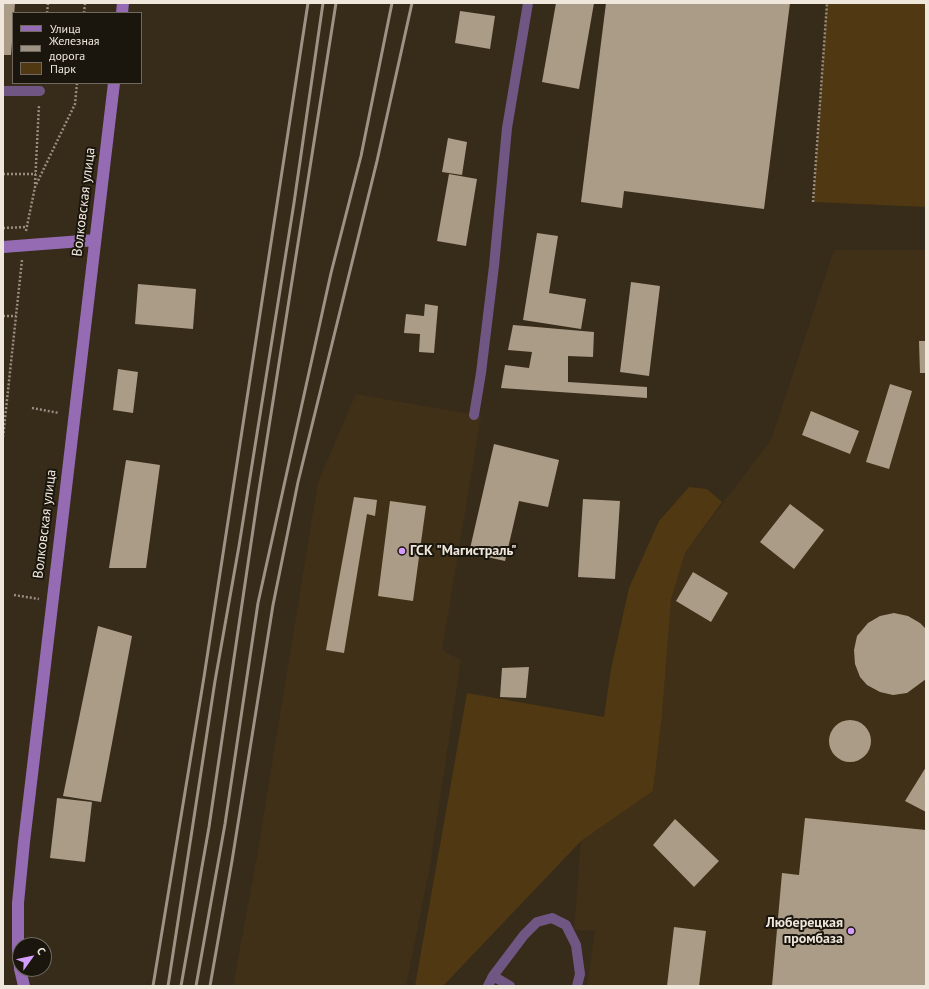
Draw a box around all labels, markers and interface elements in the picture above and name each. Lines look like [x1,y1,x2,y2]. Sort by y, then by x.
legend [12,12,142,84]
text: Улица [50,21,81,36]
text: Железная дорога [49,33,100,63]
text: Парк [50,61,76,76]
street label: Волковская улица [69,147,99,257]
street label: Волковская улица [30,469,60,579]
place label: ГСК "Магистраль" [410,543,517,559]
marker: ГСК "Магистраль" [397,546,407,556]
place label: Люберецкая промбаза [766,915,843,948]
marker: Люберецкая промбаза [846,926,856,936]
north arrow [12,937,52,977]
text: С [34,945,49,957]

